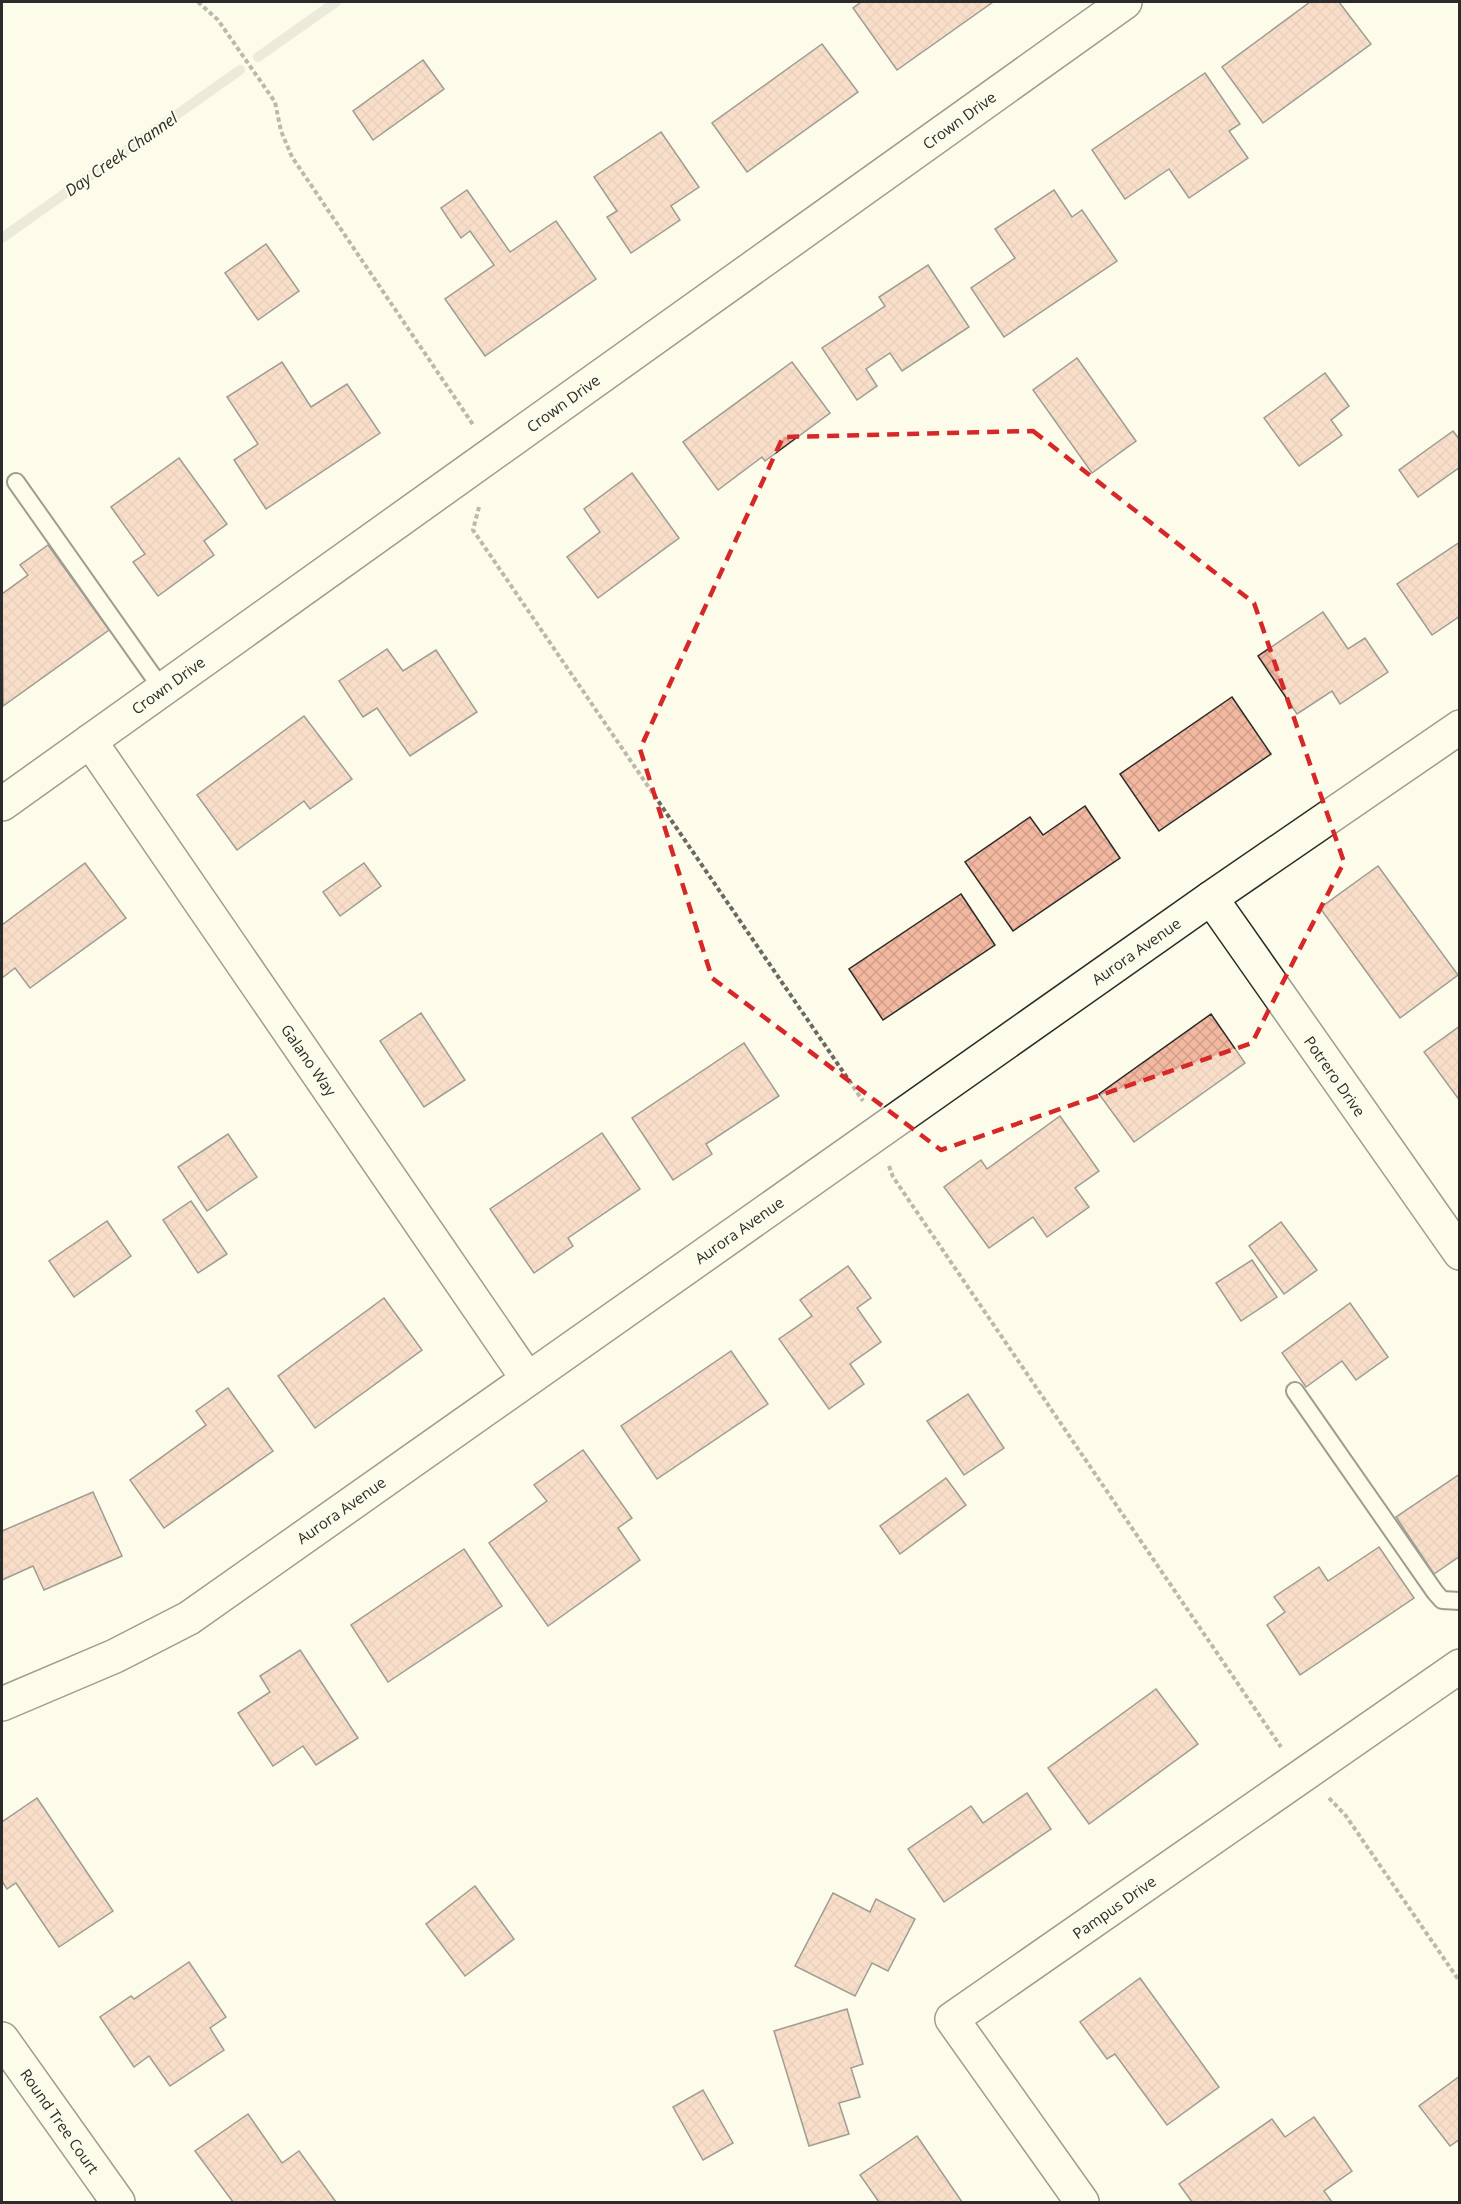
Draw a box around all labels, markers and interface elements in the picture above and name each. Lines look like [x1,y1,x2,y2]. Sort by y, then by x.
street label: Crown Drive [918,87,1000,153]
water label: Day Creek Channel [60,106,183,201]
street label: Crown Drive [522,370,604,436]
street label: Crown Drive [127,652,209,718]
street label: Aurora Avenue [1087,913,1185,989]
street label: Galano Way [277,1020,341,1100]
street label: Potrero Drive [1300,1032,1370,1120]
street label: Aurora Avenue [690,1192,788,1268]
street label: Aurora Avenue [292,1472,390,1548]
street label: Pampus Drive [1068,1871,1160,1943]
street label: Round Tree Court [16,2064,104,2178]

